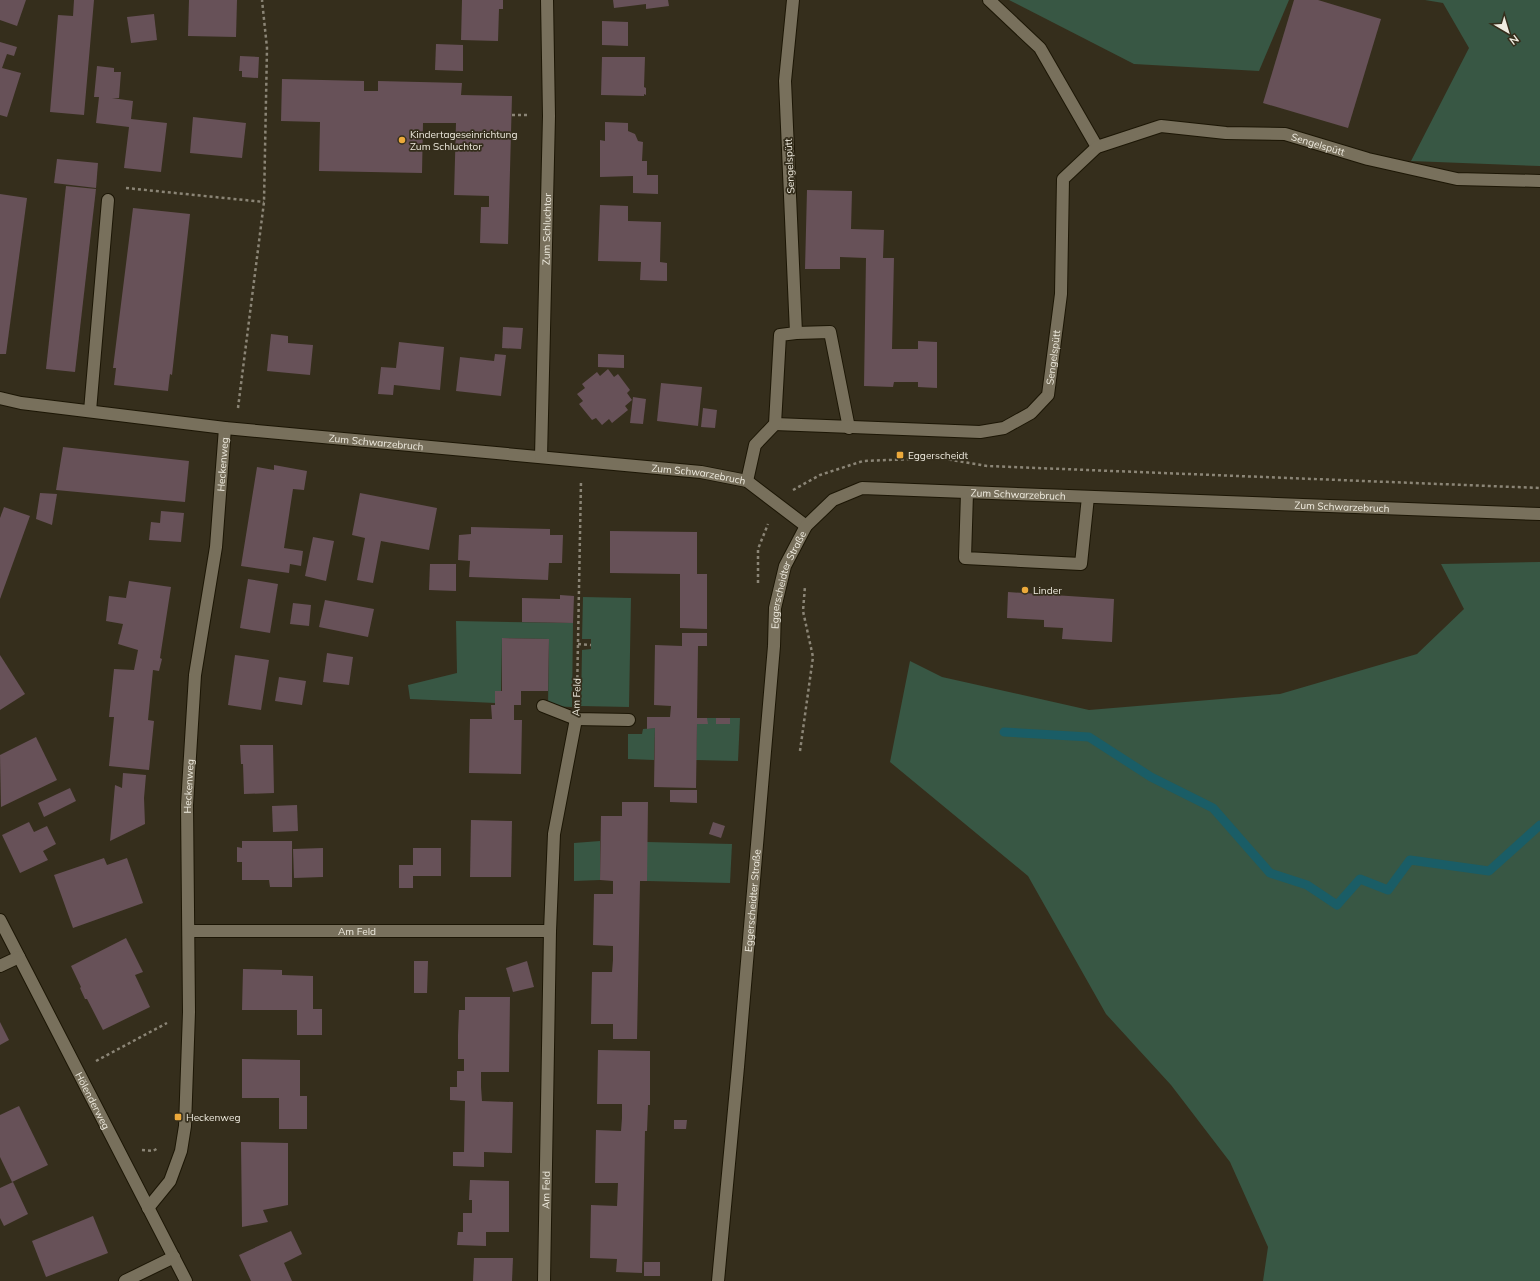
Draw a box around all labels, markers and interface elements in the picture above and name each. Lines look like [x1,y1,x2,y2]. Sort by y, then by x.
north arrow [1488,12,1528,52]
text: N [1507,32,1522,48]
place label: Kindertageseinrichtung Zum Schluchtor [410,128,518,153]
street label: Sengelspütt [1290,130,1347,159]
marker: Kindertageseinrichtung Zum Schluchtor [397,135,407,145]
street label: Sengelspütt [782,138,797,194]
street label: Zum Schluchtor [540,193,554,265]
street label: Sengelspütt [1043,329,1063,386]
street label: Zum Schwarzebruch [328,432,424,453]
street label: Heckenweg [214,437,231,492]
place label: Eggerscheidt [908,449,969,462]
marker: Eggerscheidt [895,450,905,460]
street label: Zum Schwarzebruch [651,461,747,488]
street label: Zum Schwarzebruch [970,486,1066,503]
street label: Zum Schwarzebruch [1294,499,1390,515]
street label: Eggerscheidter Straße [768,529,809,629]
place label: Linder [1033,584,1062,597]
marker: Linder [1020,585,1030,595]
street label: Am Feld [569,678,584,716]
street label: Heckenweg [181,759,197,813]
street label: Eggerscheidter Straße [742,849,764,952]
street label: Am Feld [338,925,376,938]
street label: Hölenderweg [72,1070,113,1131]
place label: Heckenweg [186,1111,240,1124]
marker: Heckenweg [173,1112,183,1122]
street label: Am Feld [539,1171,553,1209]

